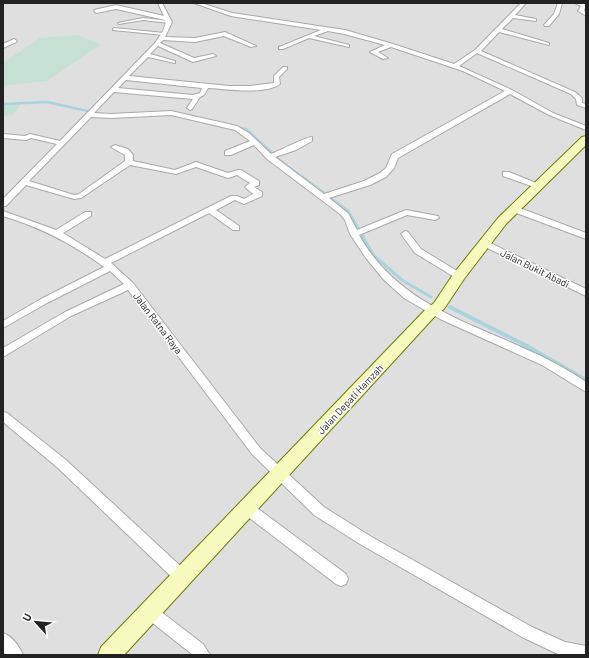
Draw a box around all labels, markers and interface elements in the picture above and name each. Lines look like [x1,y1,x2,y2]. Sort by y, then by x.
street label: Jalan Bukit Abadi [499,246,571,290]
street label: Jalan Ratna Raya [131,290,185,356]
street label: Jalan Depati Hamzah [315,362,385,436]
north arrow [16,602,56,642]
text: U [19,611,34,623]

